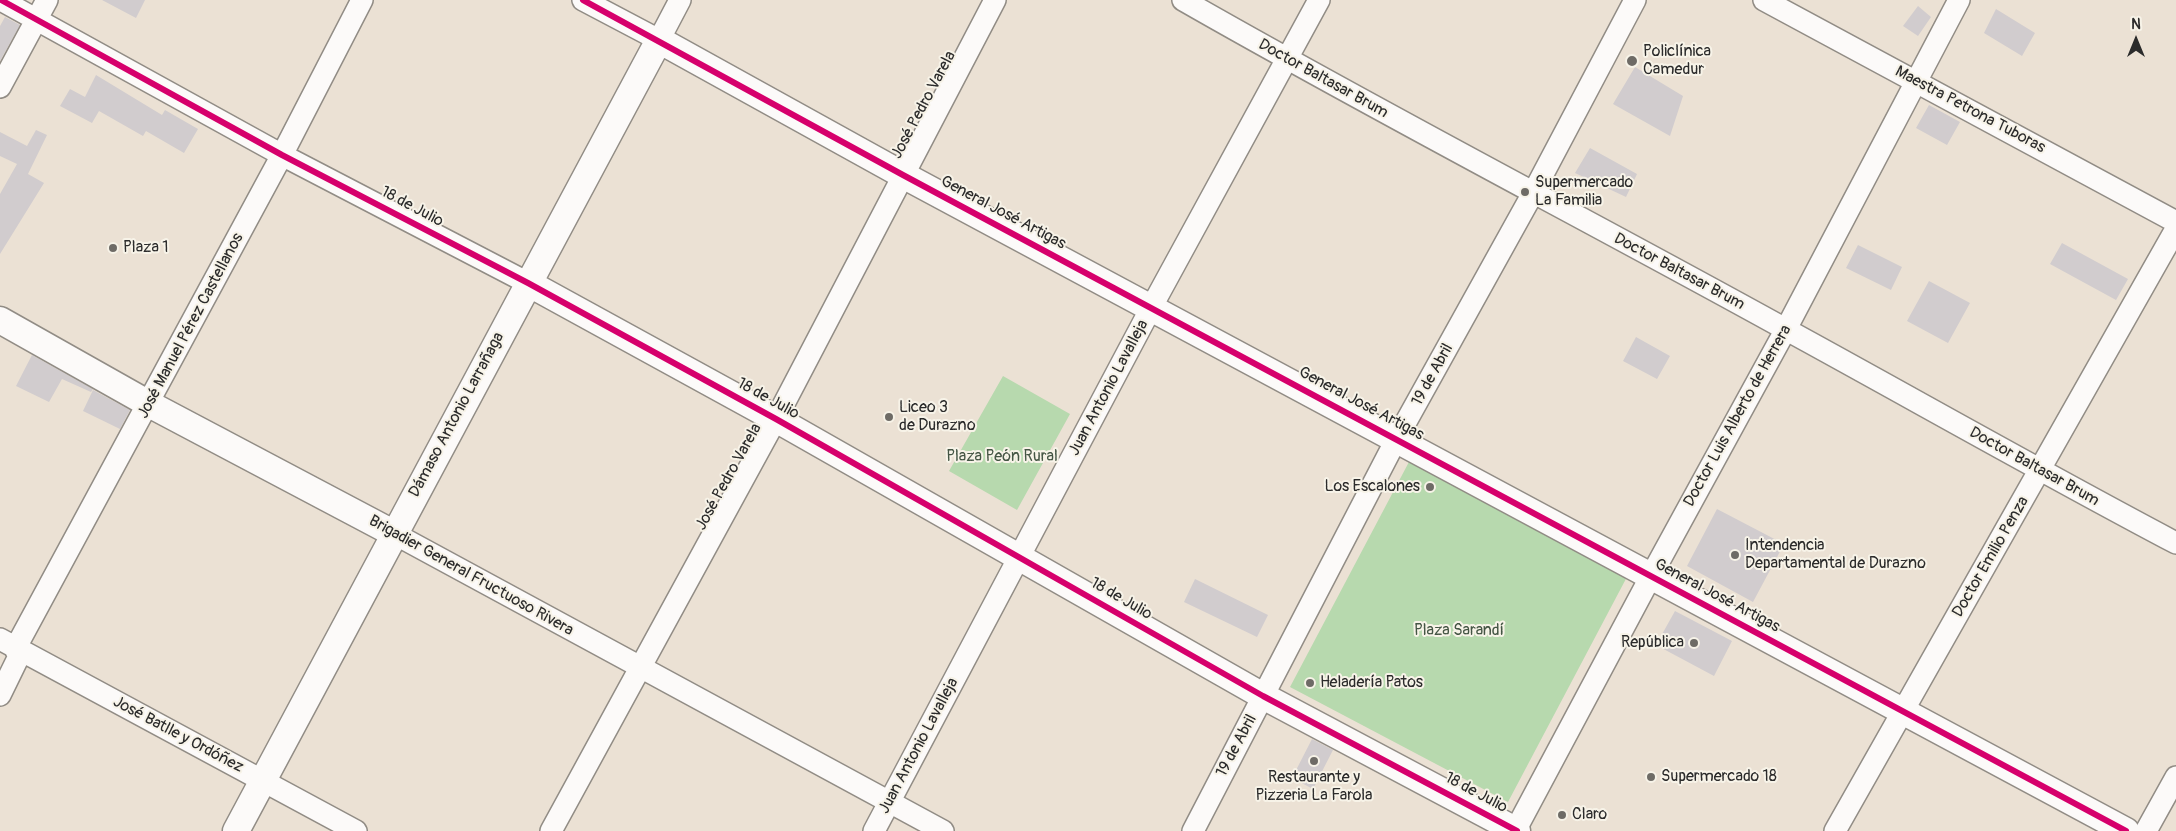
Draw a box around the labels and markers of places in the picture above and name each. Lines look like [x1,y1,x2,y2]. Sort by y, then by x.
place label: Policlínica Camedur [1643,42,1711,80]
marker: Policlínica Camedur [1625,54,1639,68]
place label: Supermercado La Familia [1535,173,1633,211]
marker: Supermercado La Familia [1519,186,1531,198]
place label: Plaza 1 [123,238,169,258]
marker: Plaza 1 [107,242,119,254]
place label: Liceo 3 de Durazno [899,398,976,436]
marker: Liceo 3 de Durazno [883,411,895,423]
place label: Los Escalones [1324,477,1420,497]
marker: Los Escalones [1424,481,1436,493]
place label: Intendencia Departamental de Durazno [1745,536,1926,574]
marker: Intendencia Departamental de Durazno [1729,549,1741,561]
place label: República [1621,633,1684,653]
marker: República [1688,637,1700,649]
place label: Heladería Patos [1320,673,1423,693]
marker: Heladería Patos [1304,677,1316,689]
marker: Restaurante y Pizzeria La Farola [1308,755,1320,767]
place label: Supermercado 18 [1661,767,1777,787]
place label: Restaurante y Pizzeria La Farola [1256,768,1372,806]
marker: Supermercado 18 [1645,771,1657,783]
place label: Claro [1572,805,1607,825]
marker: Claro [1556,809,1568,821]

